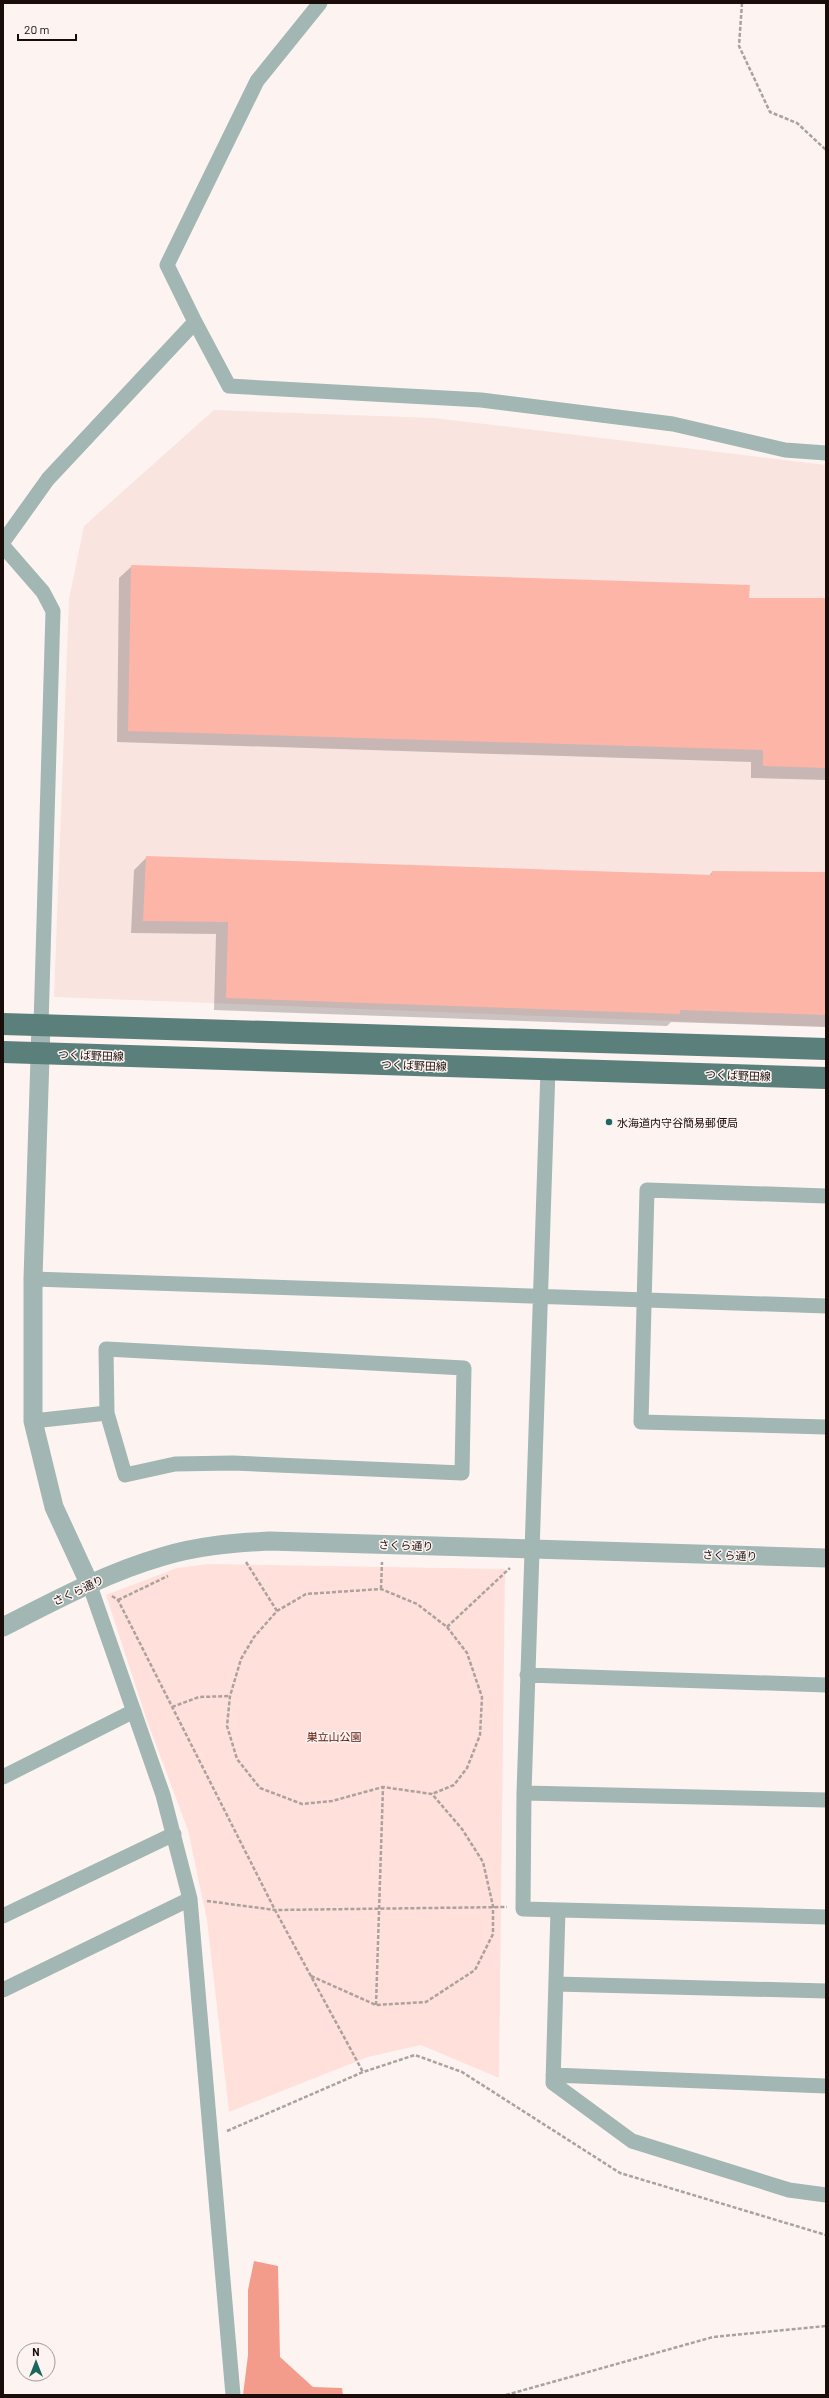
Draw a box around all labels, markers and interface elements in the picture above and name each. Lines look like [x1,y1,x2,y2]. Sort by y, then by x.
scale bar [18,16,76,42]
text: 20 m [24,22,50,36]
street label: つくば野田線 [58,1047,124,1063]
street label: つくば野田線 [381,1057,447,1073]
street label: つくば野田線 [705,1067,771,1083]
place label: 水海道内守谷簡易郵便局 [617,1116,738,1129]
marker: 水海道内守谷簡易郵便局 [604,1117,614,1127]
street label: さくら通り [378,1538,434,1552]
street label: さくら通り [702,1548,758,1562]
street label: さくら通り [50,1572,106,1608]
park label: 巣立山公園 [307,1730,362,1743]
north arrow [16,2342,56,2382]
text: N [32,2345,40,2358]

